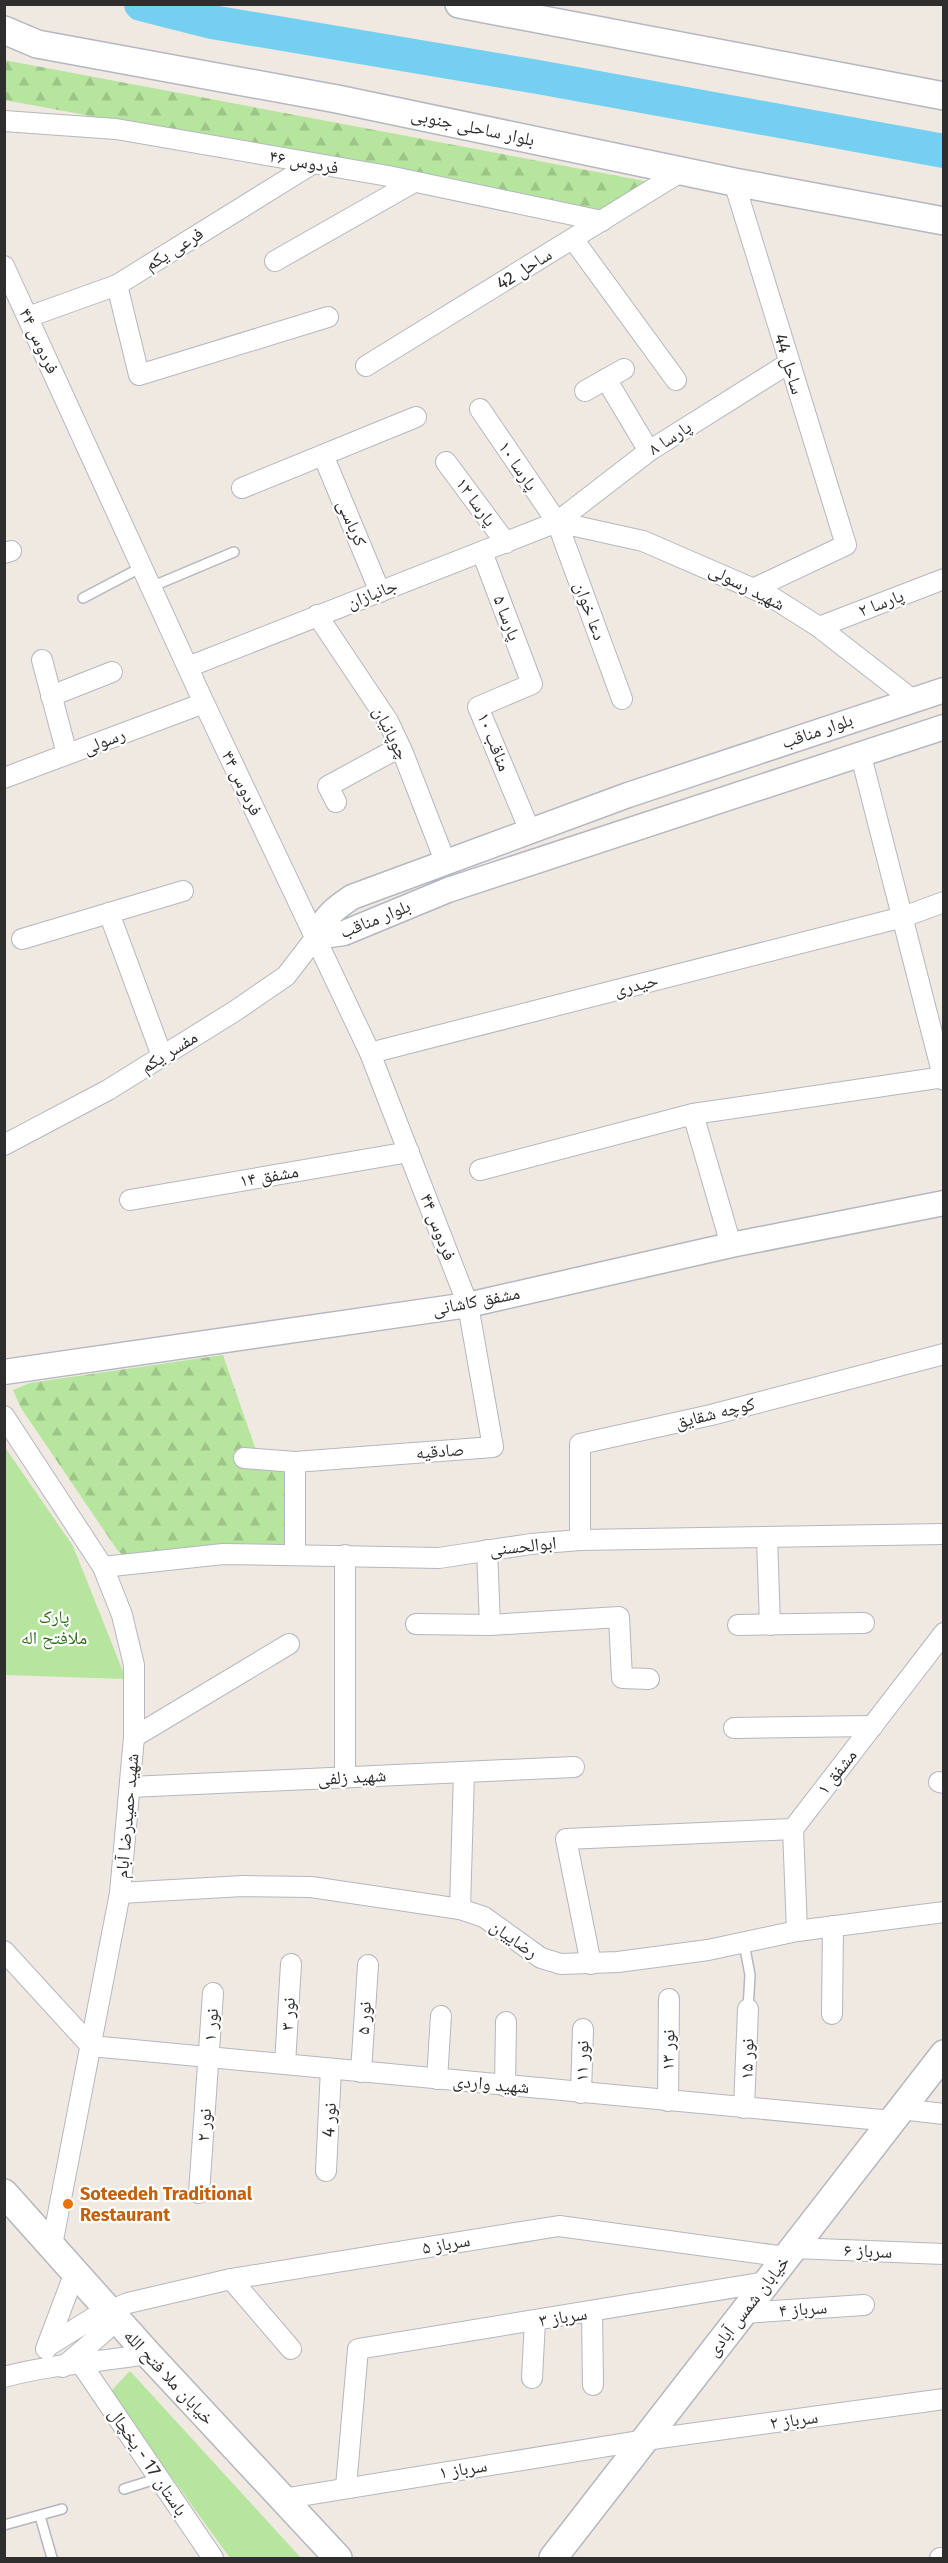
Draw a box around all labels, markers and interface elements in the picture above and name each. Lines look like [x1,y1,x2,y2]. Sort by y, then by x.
street label: بلوار ساحلی جنوبی [409,103,537,151]
street label: فردوس ۴۶ [268,145,340,179]
street label: فرعی یکم [141,222,208,276]
street label: ساحل 42 [492,243,556,295]
street label: فردوس ۴۴ [14,305,64,377]
street label: ساحل 44 [769,331,809,397]
street label: پارسا ۸ [644,416,696,460]
street label: پارسا ۱۰ [493,437,543,495]
street label: پارسا ۱۲ [451,473,501,531]
street label: کرباسی [332,496,372,550]
street label: شهید رسولی [706,559,788,615]
street label: جانبازان [344,574,400,614]
street label: دعا خوان [569,579,611,643]
street label: پارسا ۲ [855,584,907,622]
street label: پارسا ۵ [488,592,526,644]
street label: چوپانیان [368,703,414,764]
street label: مناقب ۱۰ [472,709,516,775]
street label: بلوار مناقب [778,709,856,753]
street label: رسولی [80,723,128,759]
street label: فردوس ۴۴ [217,747,267,819]
street label: بلوار مناقب [337,895,414,943]
street label: حیدری [612,969,660,1001]
street label: مفسر یکم [136,1026,202,1079]
street label: مشفق ۱۴ [238,1160,300,1192]
street label: فردوس ۴۴ [415,1190,461,1264]
street label: مشفق کاشانی [430,1282,522,1320]
street label: کوچه شقایق [673,1392,758,1434]
street label: صادقیه [415,1438,465,1464]
street label: ابوالحسنی [488,1532,558,1560]
park label: پارک ملافتح اله [21,1606,87,1650]
street label: مشفق ۱ [812,1745,862,1799]
street label: شهید حمیدرضا آبام [111,1753,144,1880]
street label: شهید زلفی [317,1764,387,1790]
street label: رضاییان [486,1915,542,1963]
street label: نور ۳ [276,1997,300,2031]
street label: نور ۵ [352,2001,376,2035]
street label: نور ۱ [199,2008,223,2042]
street label: نور ۱۳ [657,2029,679,2071]
street label: نور ۱۵ [736,2038,758,2080]
street label: نور ۱۱ [571,2040,593,2082]
street label: شهید واردی [452,2070,530,2098]
street label: نور 4 [317,2102,341,2138]
street label: نور ۲ [192,2108,216,2142]
place label: Soteedeh Traditional Restaurant [80,2183,253,2226]
marker: Soteedeh Traditional Restaurant [61,2197,75,2211]
street label: سرباز ۵ [420,2229,472,2259]
street label: سرباز ۶ [843,2239,893,2263]
street label: خیابان شمس آبادی [702,2251,794,2361]
street label: سرباز ۴ [778,2296,828,2322]
street label: سرباز ۳ [537,2302,589,2332]
street label: خیابان ملا فتح الله [118,2325,219,2430]
street label: باستان 17 - یخچال [104,2404,192,2520]
street label: سرباز ۲ [768,2406,820,2434]
street label: سرباز ۱ [437,2454,489,2484]

